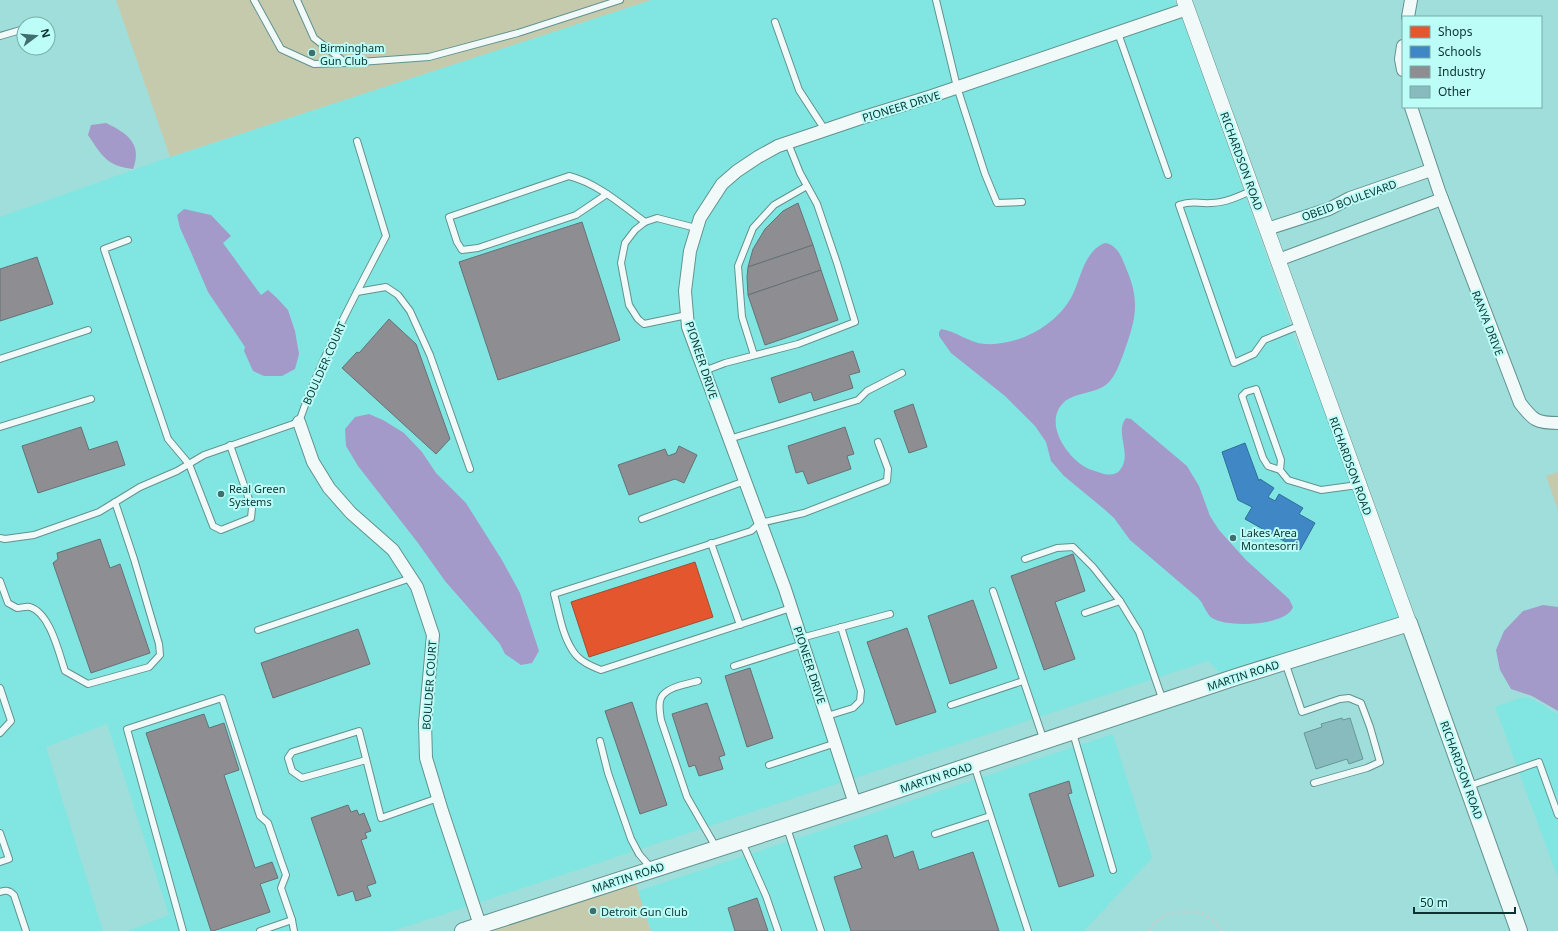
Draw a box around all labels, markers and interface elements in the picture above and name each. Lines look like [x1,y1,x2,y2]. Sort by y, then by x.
north arrow [16,16,56,56]
legend [1402,16,1542,108]
text: Shops [1438,23,1473,40]
text: N [38,27,55,39]
place label: Birmingham Gun Club [320,40,384,68]
text: Schools [1438,43,1481,60]
marker: Birmingham Gun Club [307,48,317,58]
text: Industry [1438,63,1486,80]
text: Other [1438,83,1471,100]
street label: PIONEER DRIVE [860,87,942,125]
street label: RICHARDSON ROAD [1217,110,1267,212]
street label: OBEID BOULEVARD [1299,176,1399,224]
street label: RANYA DRIVE [1469,288,1507,358]
street label: BOULDER COURT [299,319,349,407]
street label: PIONEER DRIVE [682,319,722,401]
street label: RICHARDSON ROAD [1326,415,1376,517]
place label: Real Green Systems [229,481,285,509]
marker: Real Green Systems [216,489,226,499]
place label: Lakes Area Montesorri [1241,525,1298,553]
marker: Lakes Area Montesorri [1228,533,1238,543]
street label: PIONEER DRIVE [790,624,830,706]
street label: BOULDER COURT [418,640,440,730]
street label: MARTIN ROAD [1205,656,1281,694]
street label: RICHARDSON ROAD [1437,719,1487,821]
street label: MARTIN ROAD [898,758,974,796]
street label: MARTIN ROAD [590,858,666,896]
scale bar [1414,889,1515,915]
text: 50 m [1420,894,1448,911]
place label: Detroit Gun Club [601,904,688,919]
marker: Detroit Gun Club [588,906,598,916]

